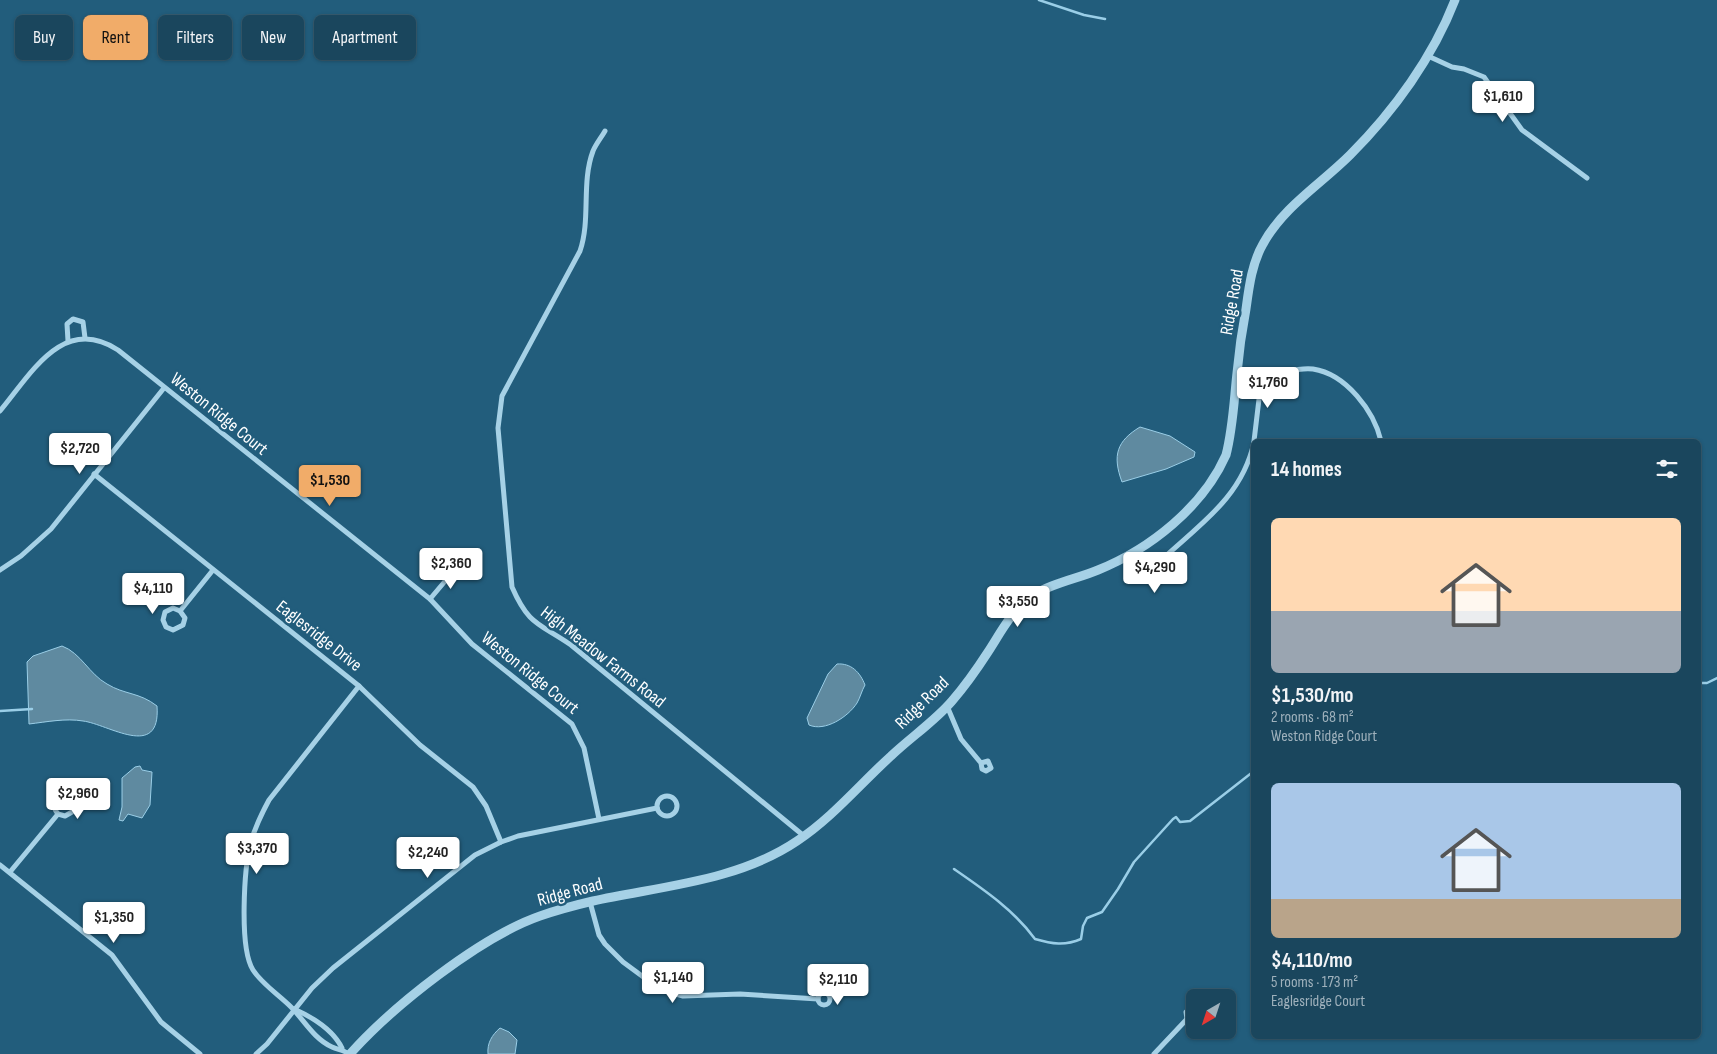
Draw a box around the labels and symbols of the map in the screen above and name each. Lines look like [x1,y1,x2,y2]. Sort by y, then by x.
pin: $1,610 [1462,80,1544,123]
street label: Ridge Road [1216,267,1248,337]
pin: $1,760 [1227,366,1309,409]
street label: Weston Ridge Court [166,368,272,460]
pin: $2,720 [39,432,121,475]
pin: $1,530 [289,464,371,507]
pin: $2,360 [410,548,492,590]
pin: $4,290 [1114,552,1196,594]
pin: $4,110 [112,572,194,615]
pin: $3,550 [977,586,1059,628]
street label: Eaglesridge Drive [272,596,366,676]
street label: High Meadow Farms Road [536,602,670,712]
street label: Weston Ridge Court [477,627,583,719]
street label: Ridge Road [891,672,953,734]
pin: $2,960 [37,778,119,820]
pin: $3,370 [216,832,298,875]
pin: $2,240 [387,836,469,879]
street label: Ridge Road [535,873,605,911]
pin: $1,350 [73,902,155,944]
pin: $1,140 [632,962,714,1004]
pin: $2,110 [797,964,879,1006]
north arrow [1186,989,1236,1039]

